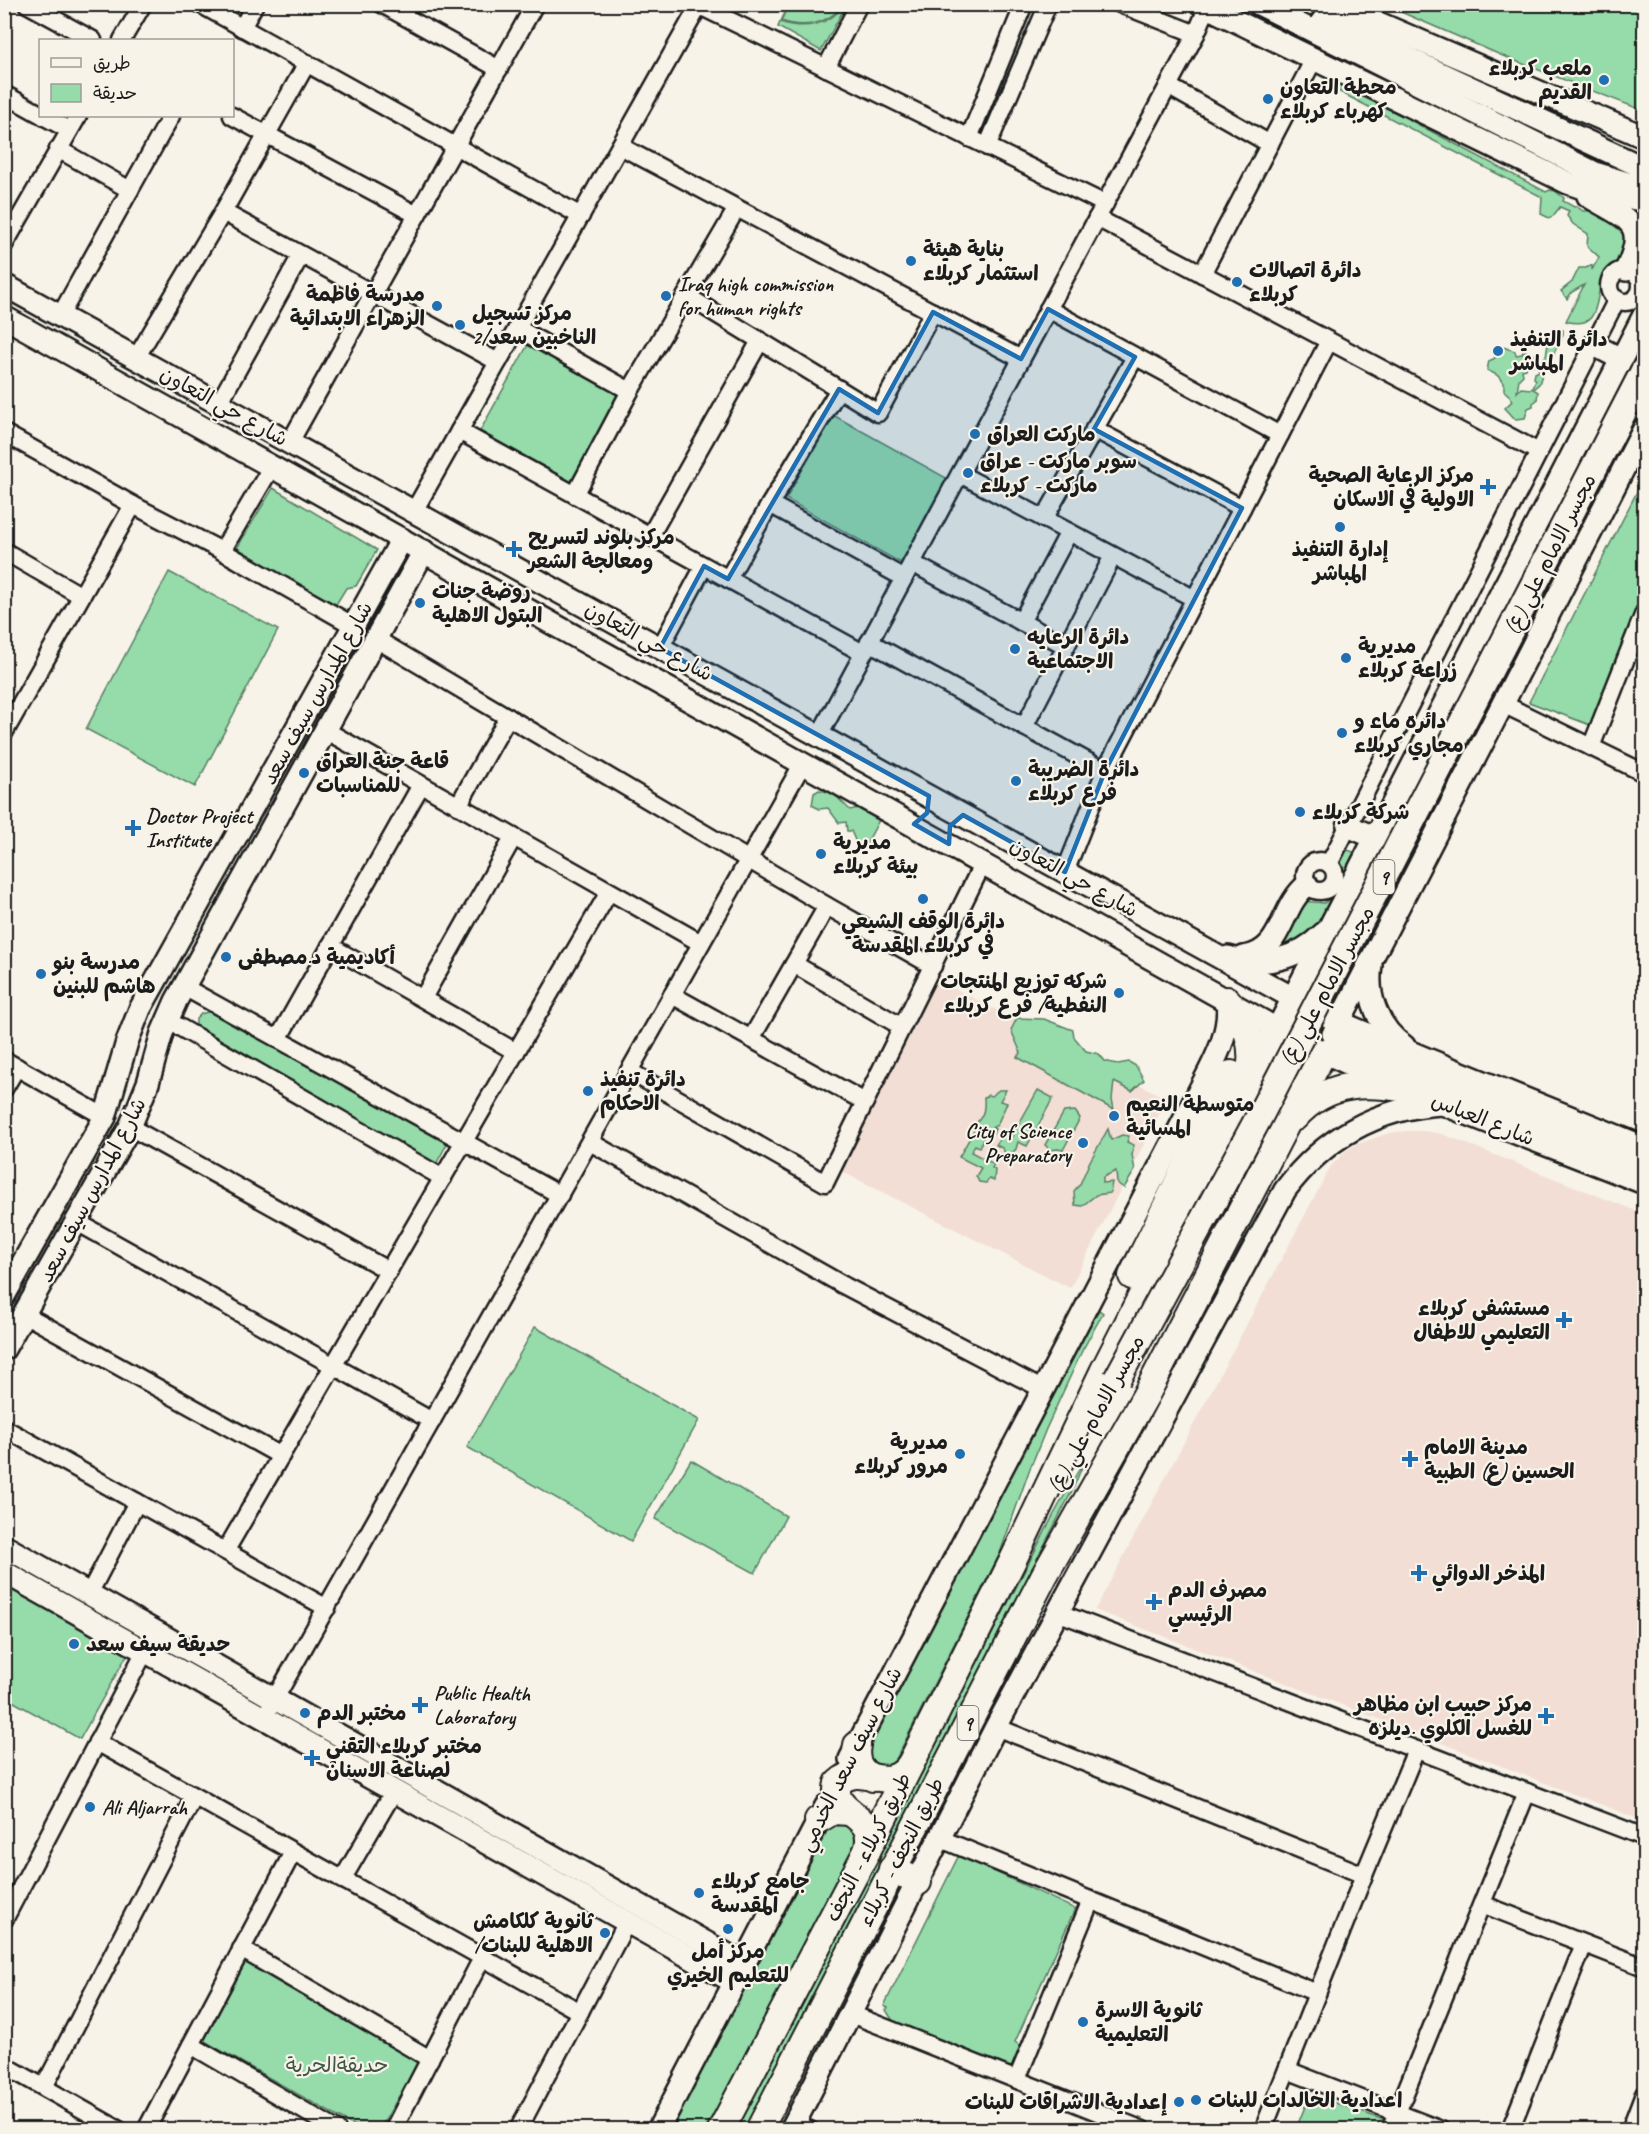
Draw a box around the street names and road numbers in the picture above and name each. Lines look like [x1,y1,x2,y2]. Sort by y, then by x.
street label: شارع حي التعاون [153,360,292,457]
street label: مجسر الامام علي (ع) [1498,469,1607,641]
street label: شارع حي التعاون [578,595,717,692]
street label: شارع المدارس سيف سعد [256,597,380,790]
street label: شارع حي التعاون [1003,831,1142,928]
road number: 9 [1374,860,1394,894]
street label: مجسر الامام علي (ع) [1274,902,1385,1073]
street label: شارع العباس [1427,1087,1538,1153]
street label: شارع المدارس سيف سعد [32,1093,154,1288]
street label: مجسر الامام علي (ع) [1042,1330,1156,1501]
street label: شارع سيف سعد الخدمي [792,1662,913,1858]
road number: 9 [958,1706,978,1740]
street label: طريق كربلاء - النجف [819,1768,917,1926]
street label: طريق النجف - كربلاء [852,1773,950,1931]

